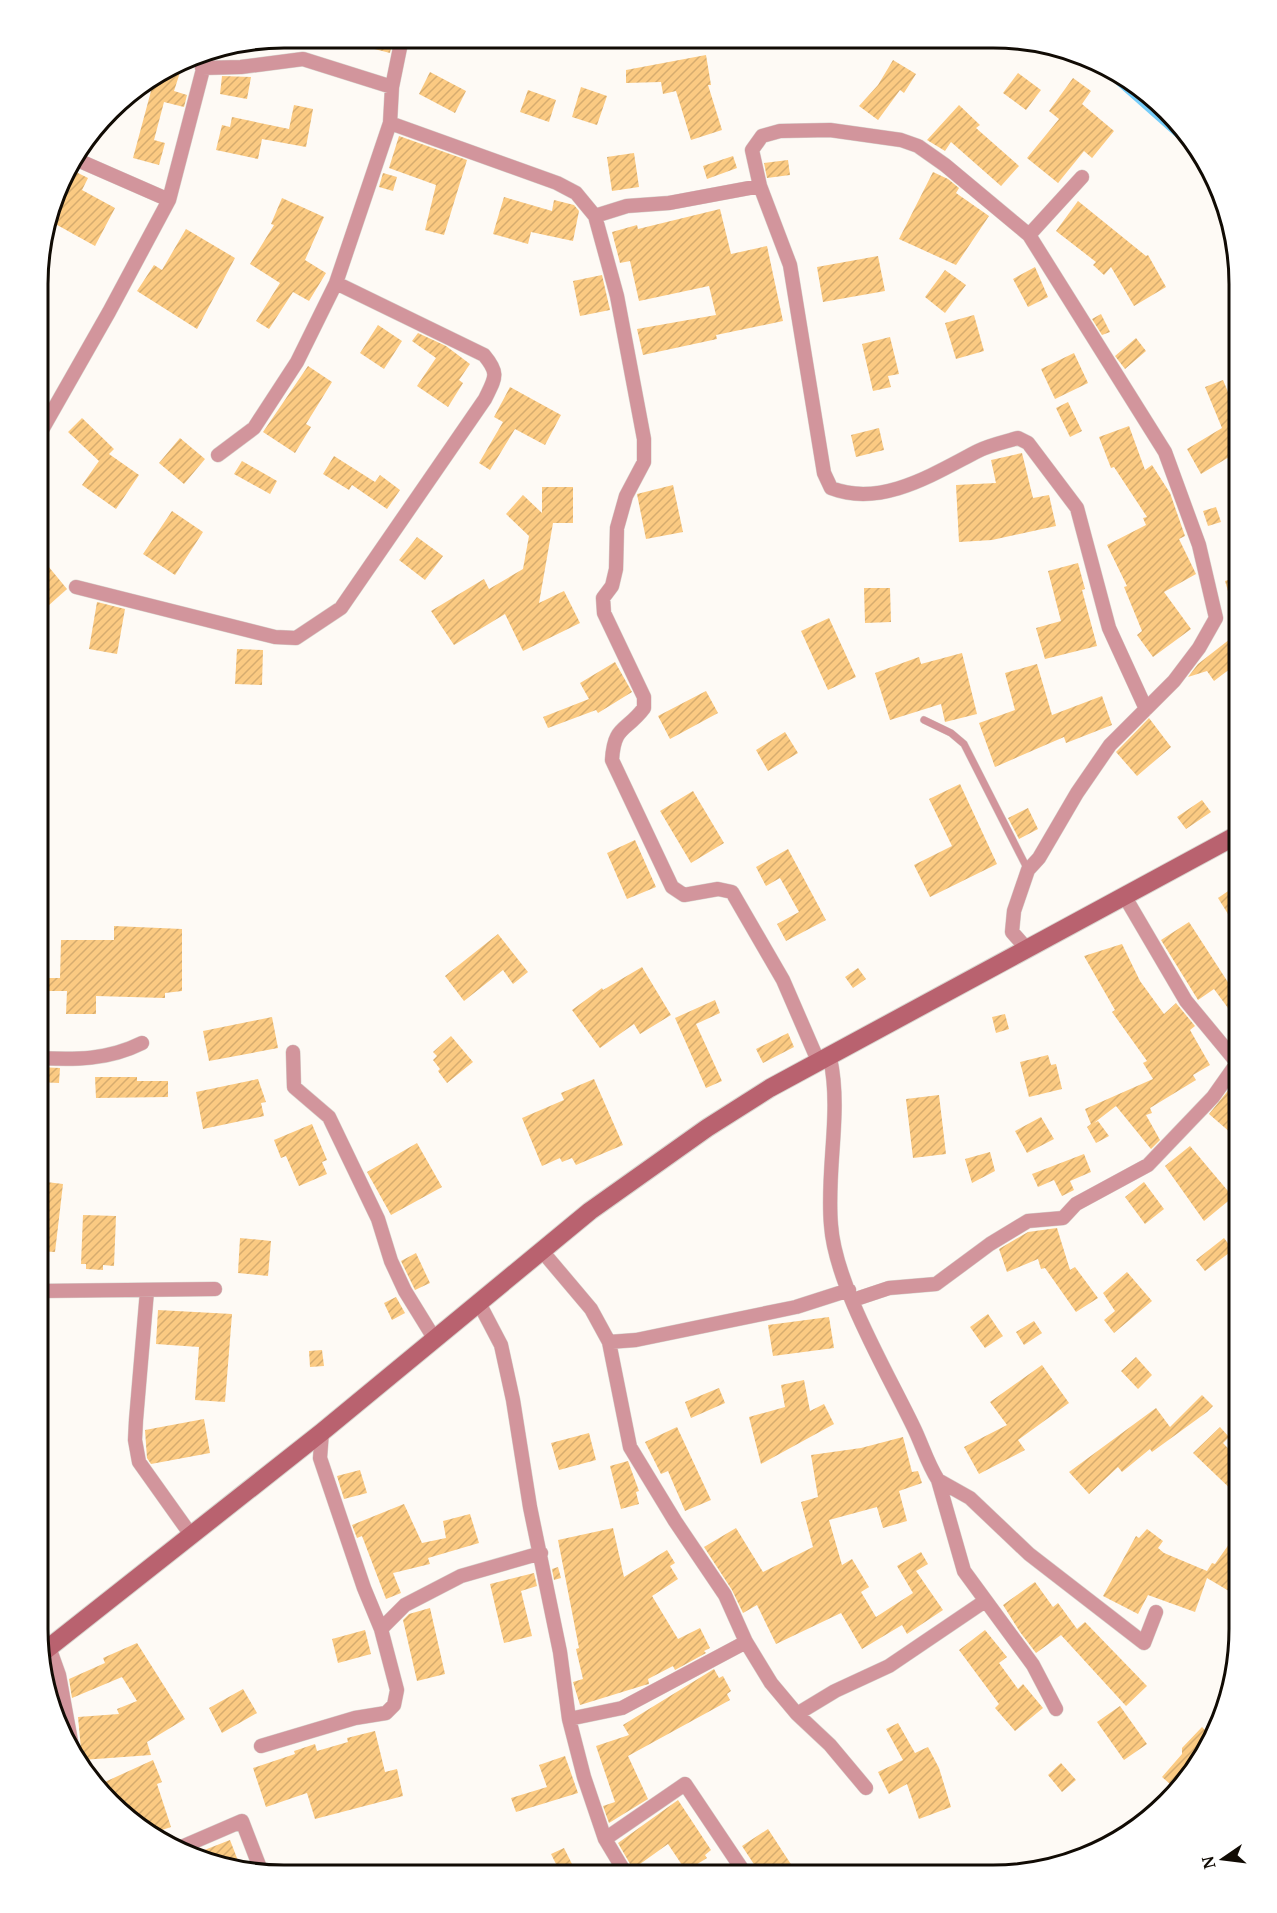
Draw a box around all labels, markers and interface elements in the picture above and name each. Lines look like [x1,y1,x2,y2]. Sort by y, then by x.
north arrow [1193,1829,1253,1889]
text: N [1196,1853,1221,1871]

